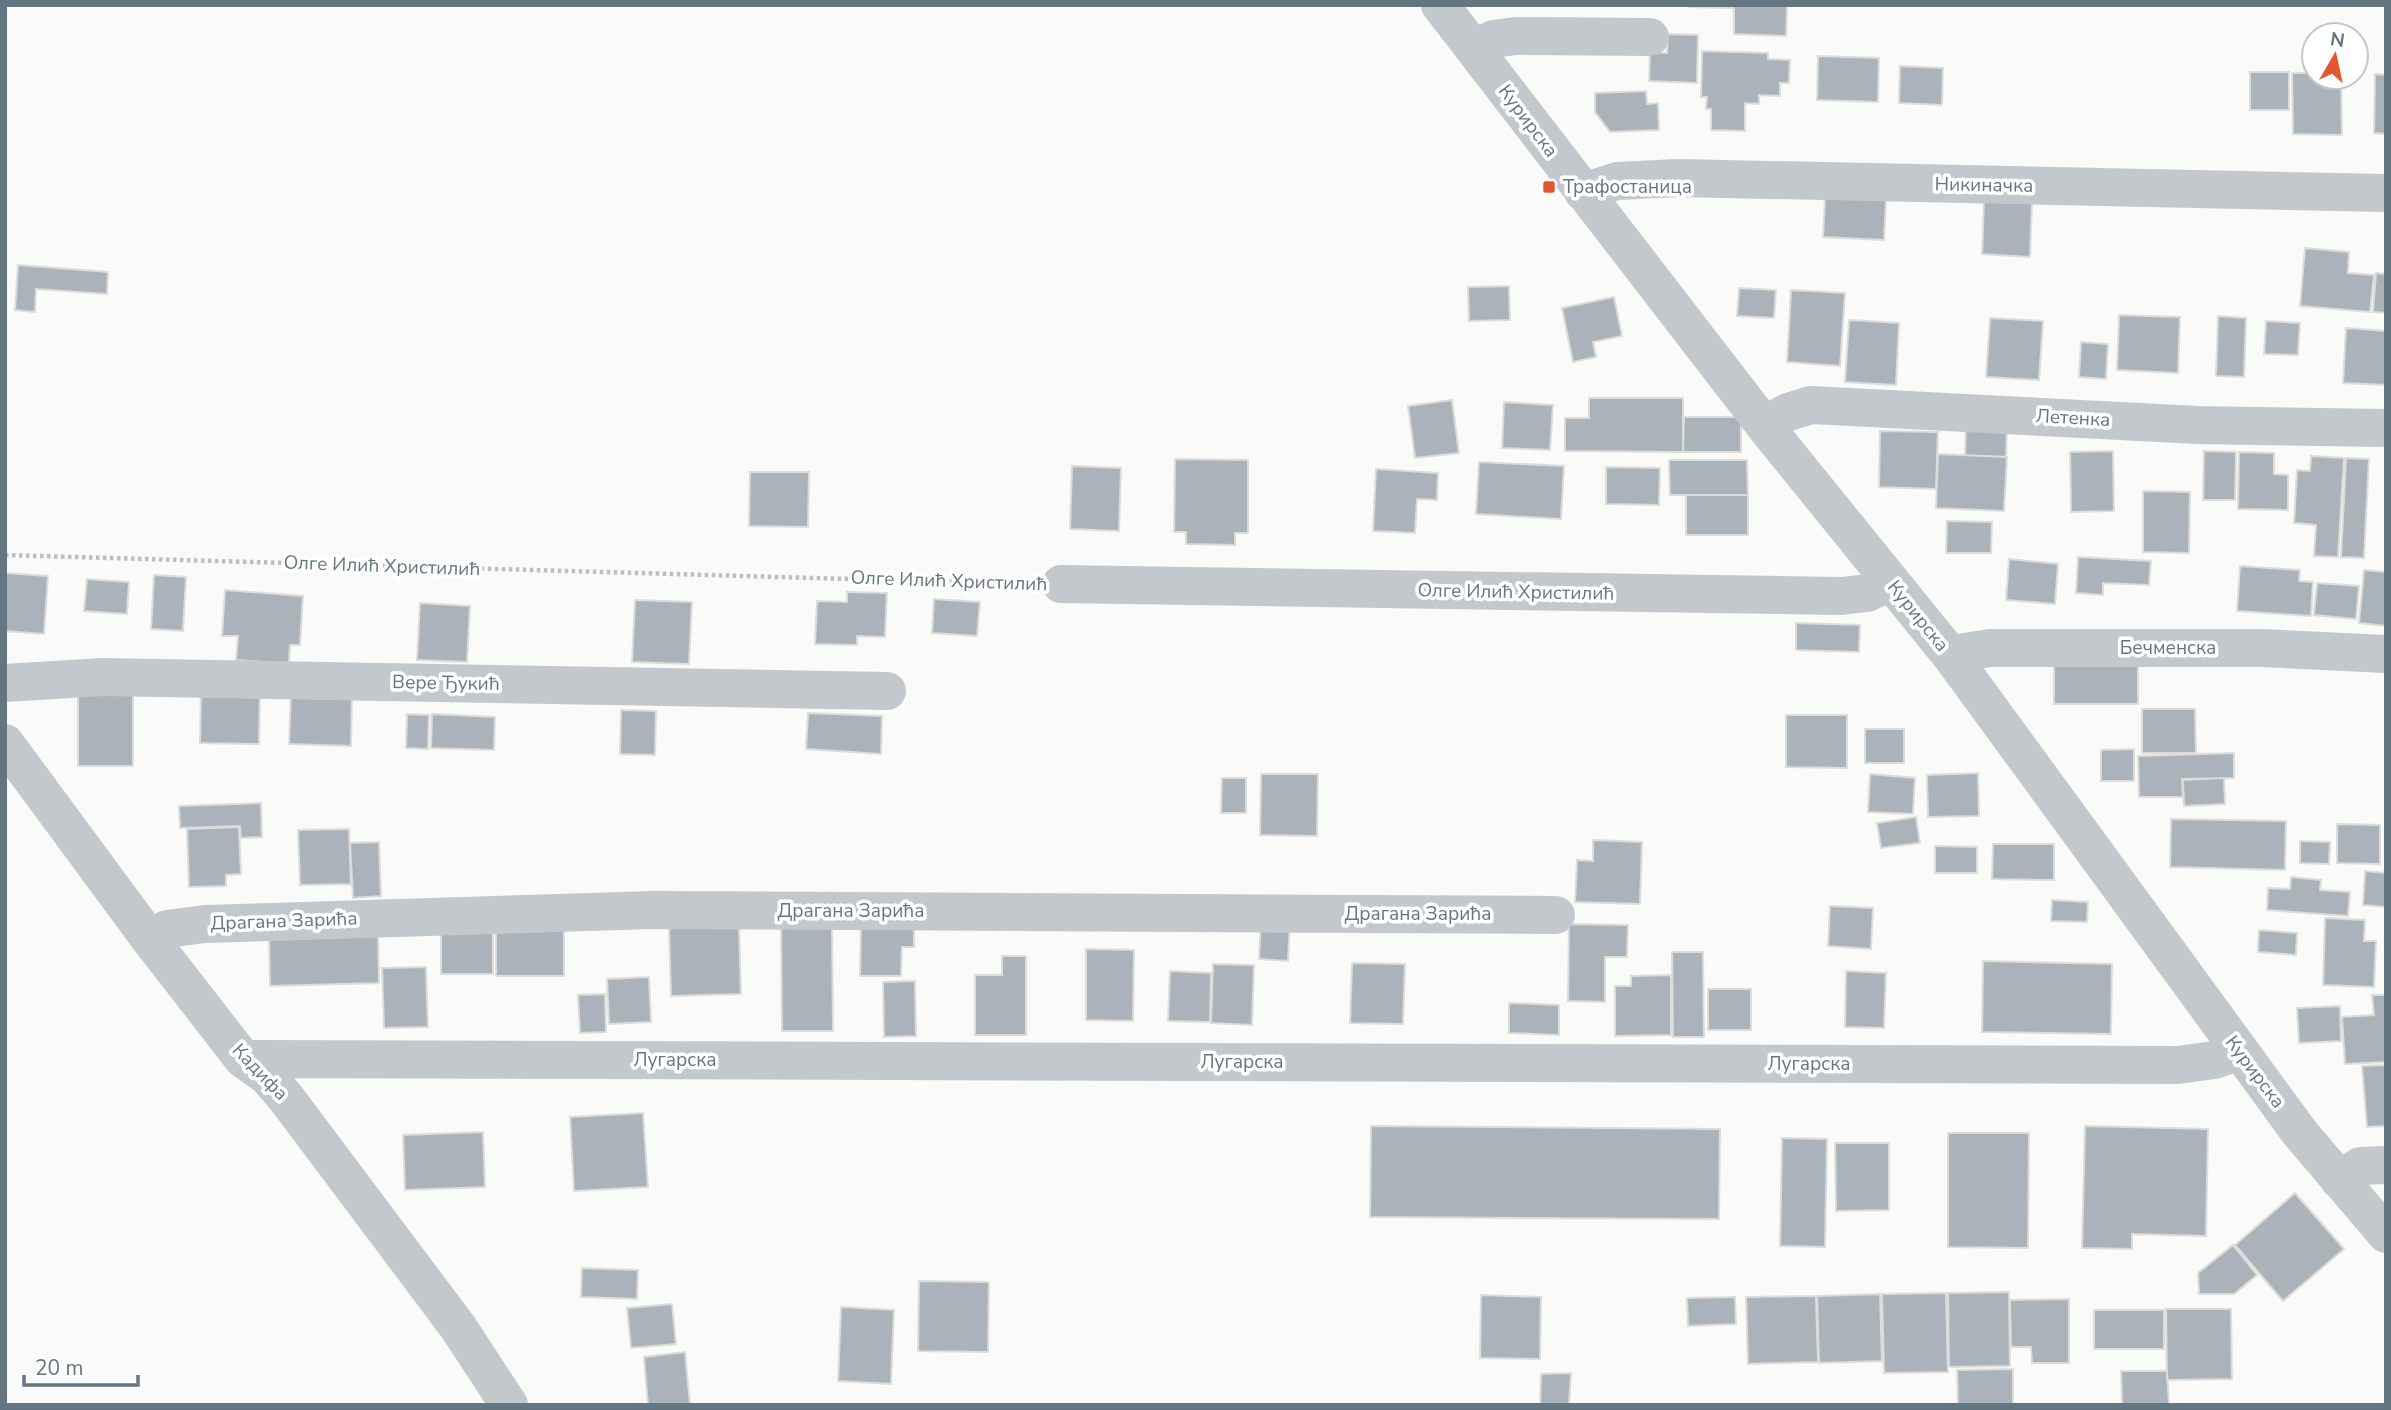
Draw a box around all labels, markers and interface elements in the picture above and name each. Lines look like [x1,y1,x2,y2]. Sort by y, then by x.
north arrow [2300,21,2370,91]
text: N [2328,26,2347,54]
street label: Курирска [1492,79,1564,163]
street label: Никиначка [1934,171,2034,199]
place label: Трафостаница [1563,174,1692,200]
marker: Трафостаница [1541,179,1557,195]
street label: Летенка [2035,403,2111,433]
street label: Олге Илић Христилић [283,550,481,582]
street label: Олге Илић Христилић [850,565,1048,597]
street label: Курирска [1881,575,1955,657]
street label: Олге Илић Христилић [1417,577,1615,607]
street label: Бечменска [2120,635,2216,661]
street label: Вере Ђукић [392,669,500,697]
street label: Драгана Зарића [777,898,925,924]
street label: Драгана Зарића [1344,901,1492,927]
street label: Драгана Зарића [210,905,358,937]
street label: Курирска [2219,1030,2291,1114]
street label: Кадифа [226,1038,294,1106]
street label: Лугарска [633,1047,717,1073]
street label: Лугарска [1200,1049,1284,1075]
street label: Лугарска [1767,1051,1851,1077]
scale bar [24,1344,138,1388]
text: 20 m [35,1354,84,1382]

